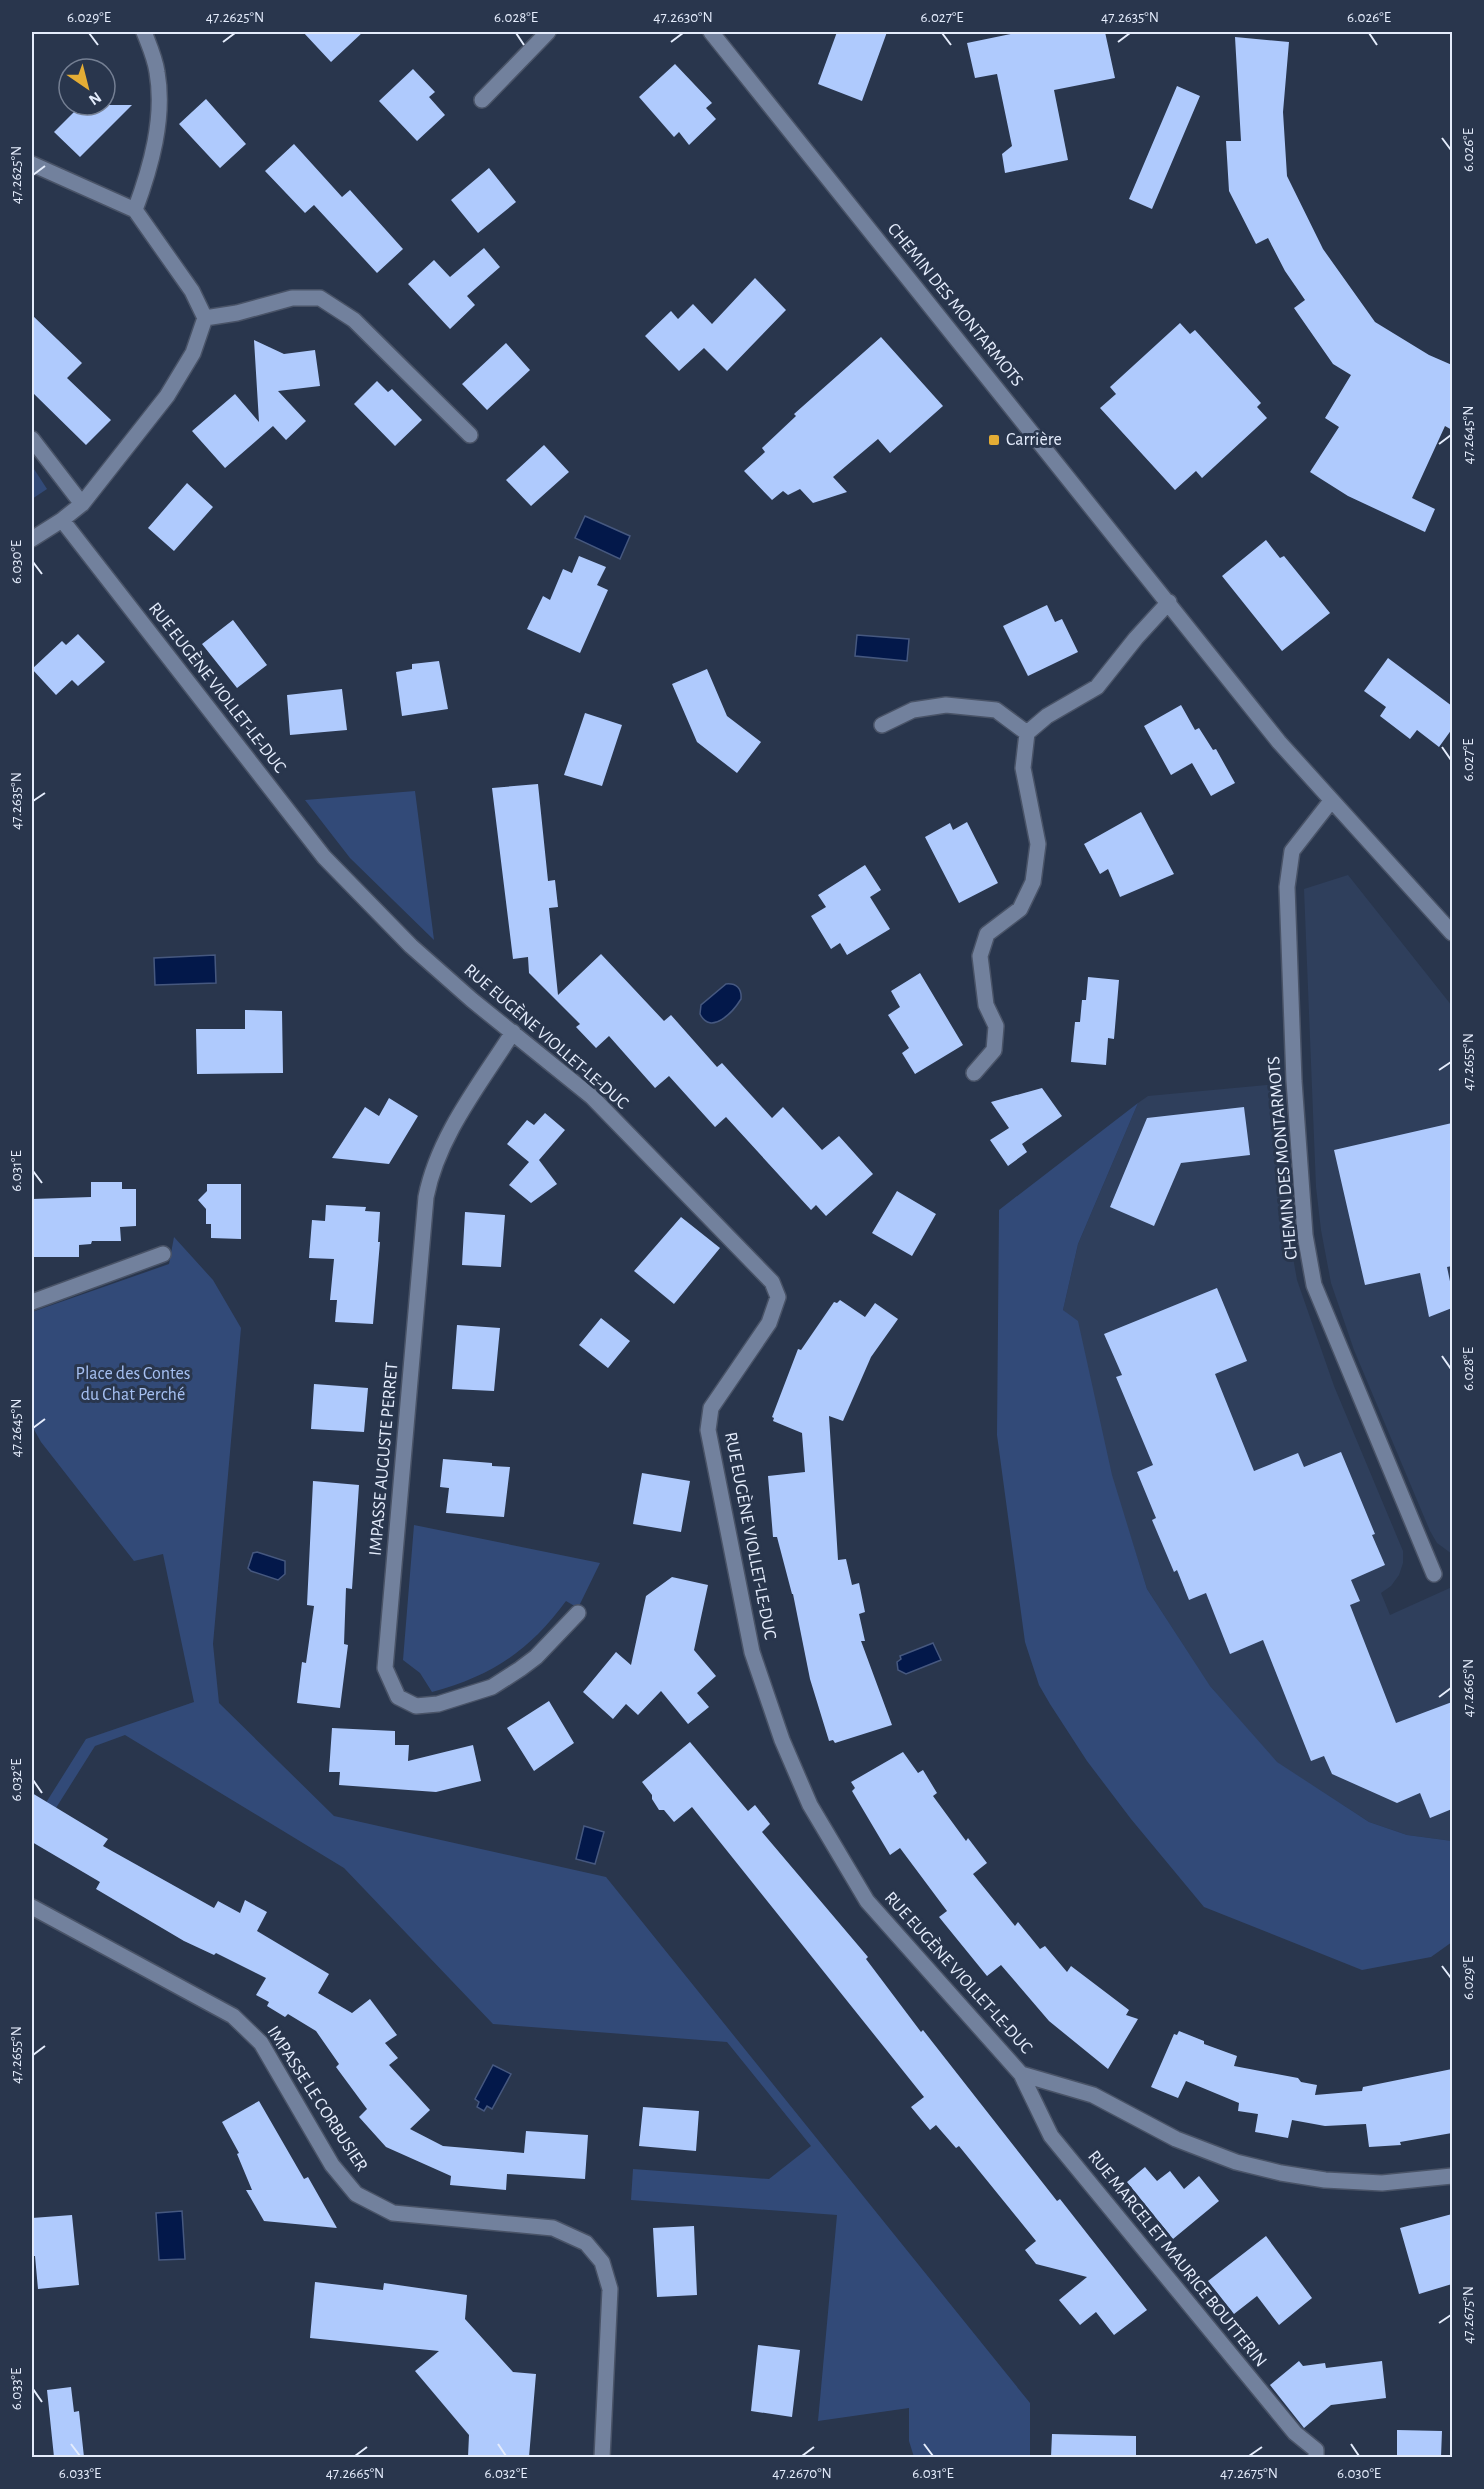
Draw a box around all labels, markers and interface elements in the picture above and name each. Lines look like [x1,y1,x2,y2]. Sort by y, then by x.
text: 6.029°E [67,10,111,25]
text: 47.2625°N [206,10,264,25]
text: 6.028°E [494,10,538,25]
text: 47.2630°N [653,10,713,25]
text: 6.027°E [920,10,964,25]
text: 47.2635°N [1101,10,1159,25]
text: 6.026°E [1347,10,1391,25]
north arrow [57,57,117,117]
text: N [86,89,104,108]
text: 6.026°E [1461,128,1476,172]
text: 47.2625°N [9,146,24,204]
street label: CHEMIN DES MONTARMOTS [884,220,1026,390]
text: 47.2645°N [1461,406,1476,464]
place label: Carrière [1006,431,1062,449]
marker: Carrière [987,433,1001,447]
text: 6.030°E [9,540,24,584]
street label: RUE EUGÈNE VIOLLET-LE-DUC [145,597,291,777]
text: 6.027°E [1461,738,1476,782]
text: 47.2635°N [9,772,24,830]
street label: RUE EUGÈNE VIOLLET-LE-DUC [460,959,634,1113]
text: 47.2655°N [1461,1033,1476,1091]
street label: CHEMIN DES MONTARMOTS [1265,1055,1301,1261]
text: 6.031°E [9,1150,24,1192]
text: 6.028°E [1461,1347,1476,1391]
street label: IMPASSE AUGUSTE PERRET [367,1361,401,1556]
park label: Place des Contes du Chat Perché [76,1365,190,1404]
text: 47.2645°N [9,1399,24,1457]
street label: RUE EUGÈNE VIOLLET-LE-DUC [721,1430,782,1641]
text: 47.2665°N [1461,1659,1476,1717]
text: 6.032°E [9,1758,24,1802]
street label: RUE EUGÈNE VIOLLET-LE-DUC [881,1887,1038,2057]
text: 6.029°E [1461,1956,1476,2000]
street label: IMPASSE LE CORBUSIER [263,2023,371,2175]
text: 47.2655°N [9,2026,24,2084]
street label: RUE MARCEL ET MAURICE BOUTTERIN [1084,2147,1270,2371]
text: 47.2675°N [1461,2286,1476,2344]
text: 6.033°E [9,2368,24,2410]
text: 6.033°E [59,2466,101,2481]
text: 47.2665°N [326,2466,384,2481]
text: 6.032°E [484,2466,528,2481]
text: 47.2670°N [772,2466,832,2481]
text: 6.031°E [912,2466,954,2481]
text: 47.2675°N [1220,2466,1278,2481]
text: 6.030°E [1337,2466,1381,2481]

